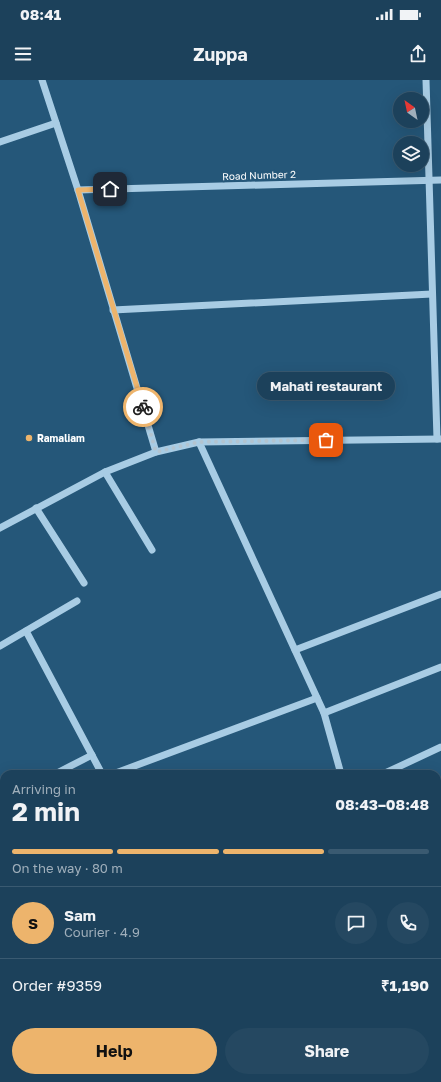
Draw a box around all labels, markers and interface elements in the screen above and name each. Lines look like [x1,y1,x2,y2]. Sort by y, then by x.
text: 08:41 [20,5,61,23]
icon: menu [12,43,34,65]
text: Zuppa [193,43,248,65]
icon: share [407,43,429,65]
north arrow [393,92,429,128]
map controls [393,92,429,172]
button: layers [393,136,429,172]
street label: Road Number 2 [222,168,296,182]
pin [93,172,127,206]
icon: home [99,178,121,200]
callout: Mahati restaurant [257,372,395,400]
text: Mahati restaurant [270,378,382,394]
courier [123,387,163,427]
icon: bike [132,396,154,418]
pin [309,423,343,457]
icon: bag [315,429,337,451]
place label: Ramaliam [37,432,85,444]
marker: Ramaliam [24,433,34,443]
text: Arriving in [12,781,76,797]
text: 08:43–08:48 [335,795,429,813]
text: 2 min [12,796,80,827]
text: On the way · 80 m [12,860,123,876]
button: chat [335,902,377,944]
button: phone [387,902,429,944]
text: Sam [64,906,96,924]
text: S [28,914,38,932]
text: Courier · 4.9 [64,924,140,940]
text: Order #9359 [12,976,102,994]
text: ₹1,190 [381,976,429,994]
button: Help [12,1028,217,1074]
button: Share [225,1028,429,1074]

